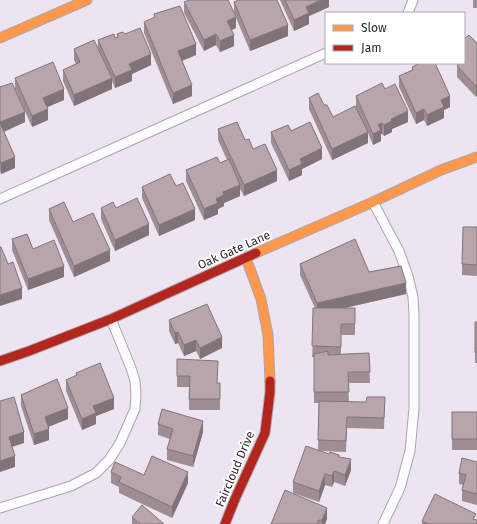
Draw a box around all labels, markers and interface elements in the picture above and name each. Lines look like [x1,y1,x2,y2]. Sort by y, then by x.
legend [325,12,465,64]
text: Slow [361,21,387,35]
text: Jam [361,41,381,55]
street label: Oak Gate Lane [196,228,272,272]
street label: Faircloud Drive [213,429,257,509]

